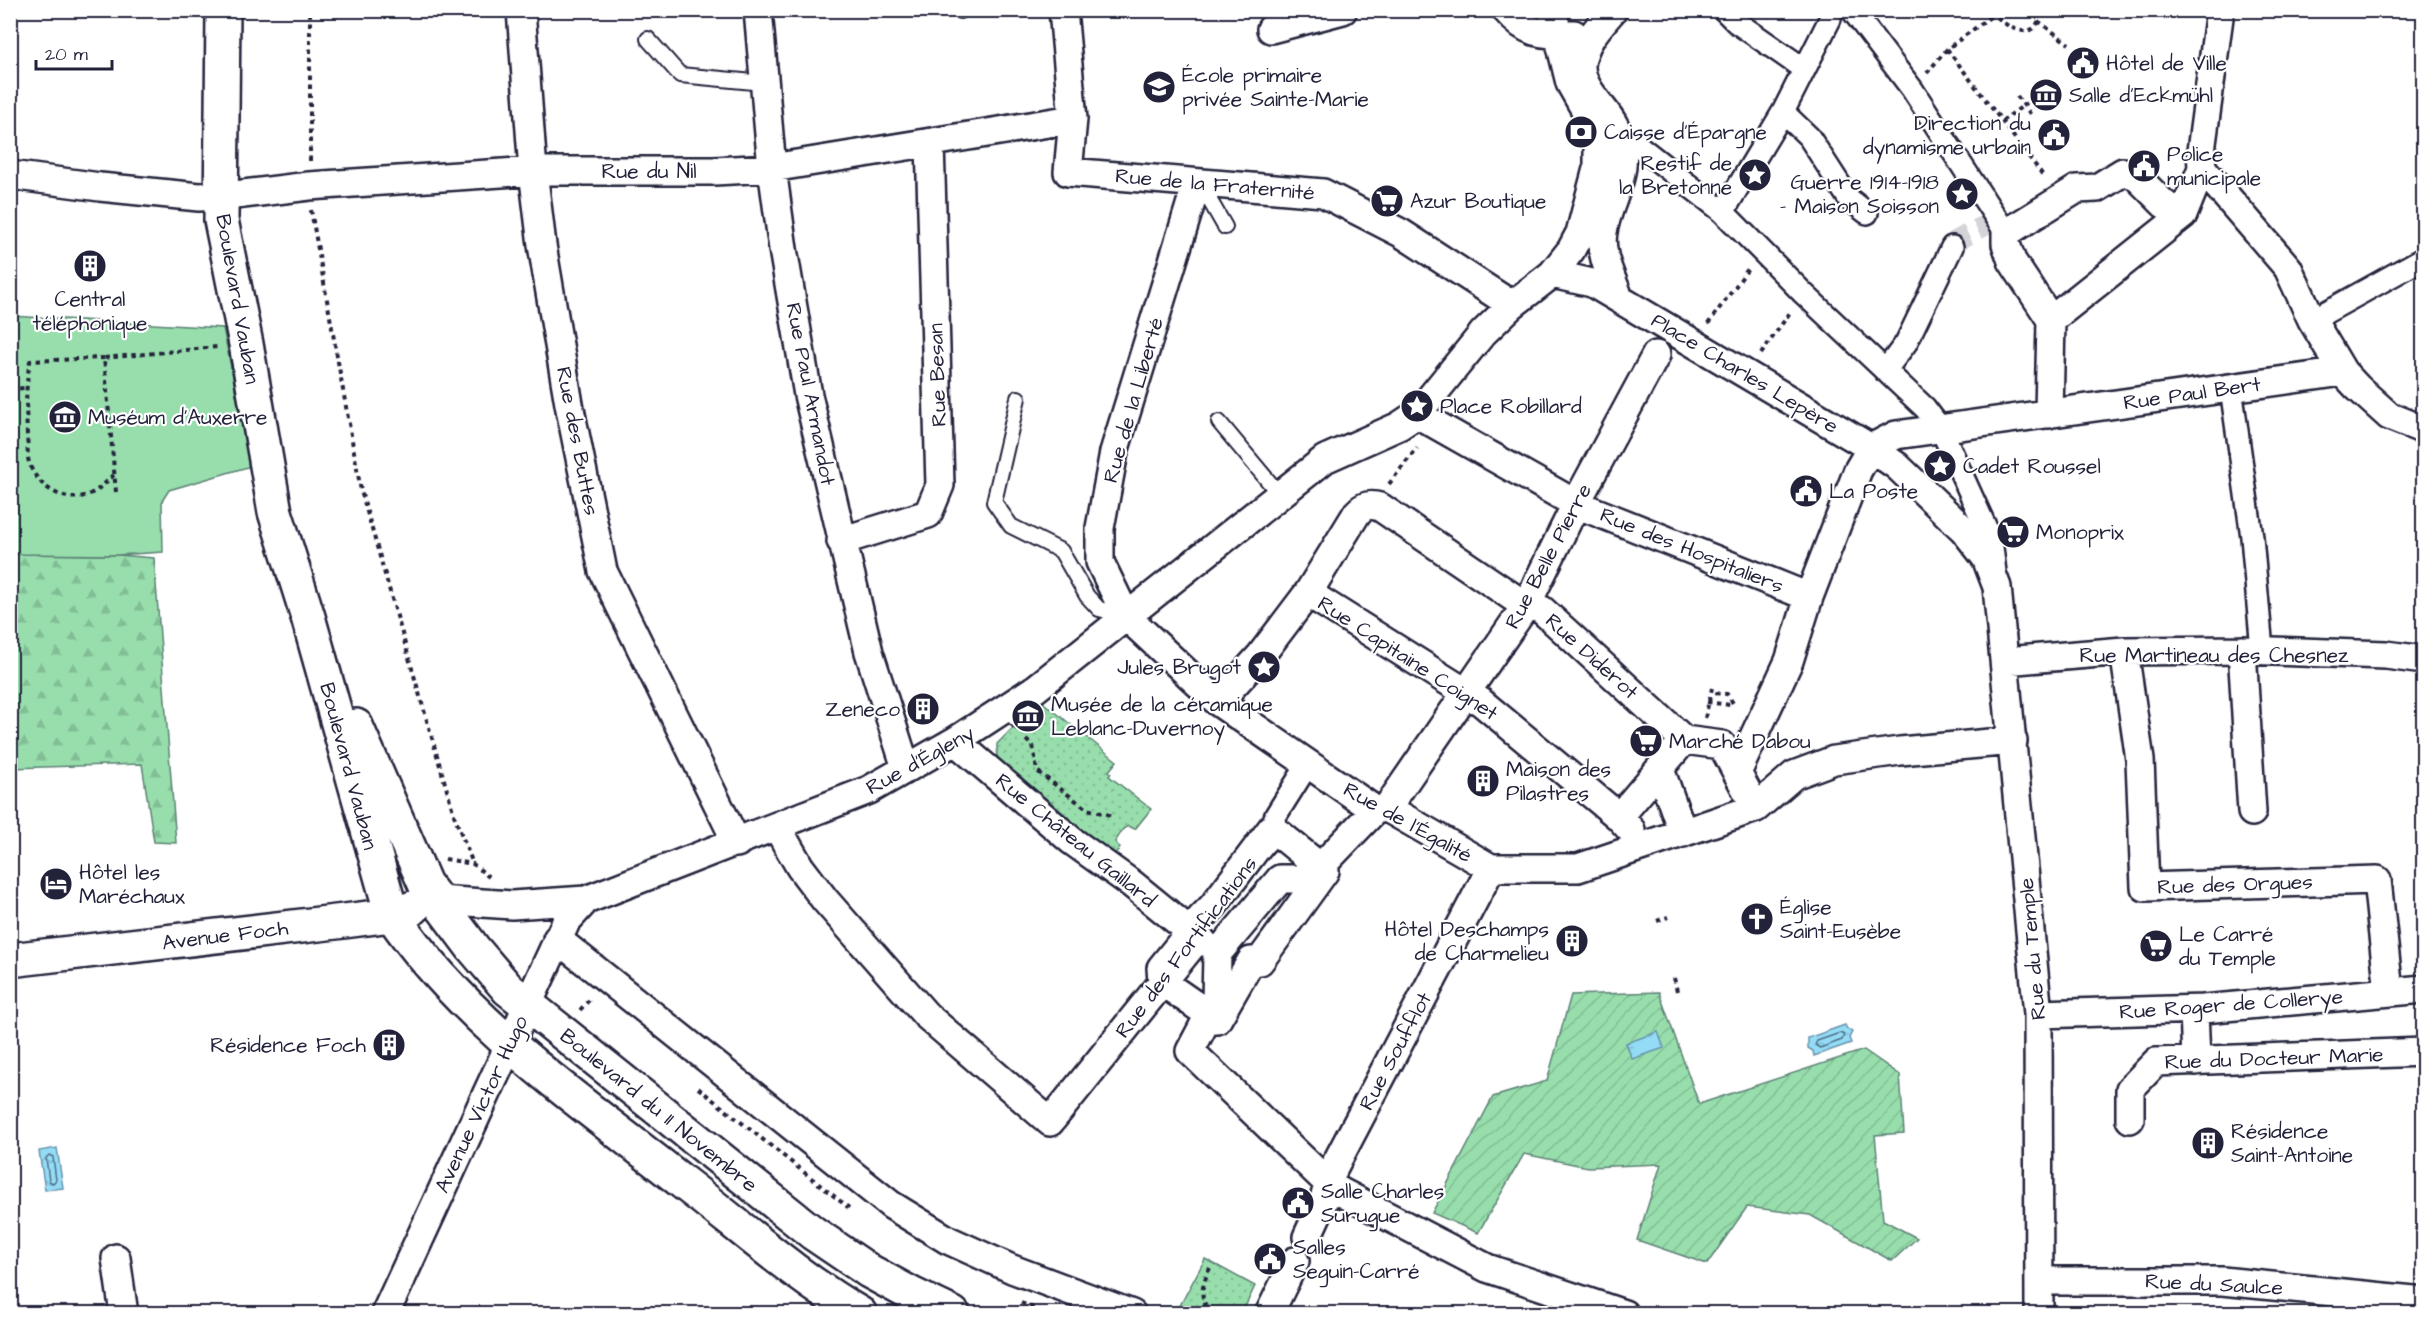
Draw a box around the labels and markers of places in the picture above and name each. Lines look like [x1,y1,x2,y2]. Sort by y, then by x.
public building icon: Hôtel de Ville [2065,45,2101,81]
place label: Hôtel de Ville [2106,49,2227,78]
place label: École primaire privée Sainte-Marie [1182,61,1369,115]
school or university icon: École primaire privée Sainte-Marie [1141,69,1177,105]
museum icon: Salle d'Eckmühl [2028,77,2064,113]
place label: Salle d'Eckmühl [2069,81,2213,110]
place label: Direction du dynamisme urbain [1863,109,2031,164]
bank icon: Caisse d'Épargne [1563,114,1599,150]
public building icon: Direction du dynamisme urbain [2036,117,2072,153]
place label: Caisse d'Épargne [1604,118,1767,149]
place label: Police municipale [2167,140,2261,194]
public building icon: Police municipale [2126,148,2162,184]
place label: Restif de la Bretonne [1619,149,1732,202]
place icon: Restif de la Bretonne [1737,157,1773,193]
place label: Guerre 1914-1918 - Maison Soisson [1780,168,1939,221]
place icon: Guerre 1914-1918 - Maison Soisson [1944,176,1980,212]
supermarket icon: Azur Boutique [1369,183,1405,219]
place label: Azur Boutique [1410,187,1546,216]
building icon: Central téléphonique [72,248,108,284]
place label: Central téléphonique [33,285,147,339]
place icon: Place Robillard [1399,388,1435,424]
place label: Place Robillard [1440,392,1582,421]
museum icon: Muséum d'Auxerre [47,399,83,435]
place label: Muséum d'Auxerre [88,403,267,432]
place icon: Cadet Roussel [1922,448,1958,484]
place label: Cadet Roussel [1963,452,2101,481]
public building icon: La Poste [1788,473,1824,509]
place label: La Poste [1829,477,1918,506]
supermarket icon: Monoprix [1995,514,2031,550]
place label: Monoprix [2036,518,2124,548]
place icon: Jules Brugot [1246,649,1282,685]
place label: Jules Brugot [1117,653,1242,684]
place label: Musée de la céramique Leblanc-Duvernoy [1051,690,1273,745]
building icon: Zeneco [905,691,941,727]
place label: Zeneco [825,695,900,724]
museum icon: Musée de la céramique Leblanc-Duvernoy [1010,698,1046,734]
supermarket icon: Marché Dabou [1628,723,1664,759]
place label: Marché Dabou [1669,727,1811,756]
place label: Maison des Pilastres [1506,755,1611,808]
building icon: Maison des Pilastres [1465,763,1501,799]
place label: Hôtel les Maréchaux [79,858,185,911]
hotel icon: Hôtel les Maréchaux [38,866,74,902]
place label: Église Saint-Eusèbe [1780,893,1901,946]
church icon: Église Saint-Eusèbe [1739,901,1775,937]
place label: Hôtel Deschamps de Charmelieu [1384,915,1549,968]
place label: Le Carré du Temple [2179,920,2276,974]
building icon: Hôtel Deschamps de Charmelieu [1554,923,1590,959]
supermarket icon: Le Carré du Temple [2138,928,2174,964]
building icon: Résidence Foch [371,1027,407,1063]
place label: Résidence Foch [210,1031,367,1060]
place label: Résidence Saint-Antoine [2231,1117,2353,1170]
building icon: Résidence Saint-Antoine [2190,1125,2226,1161]
place label: Salle Charles Surugue [1321,1177,1444,1232]
public building icon: Salle Charles Surugue [1280,1185,1316,1221]
place label: Salles Seguin-Carré [1293,1233,1420,1288]
public building icon: Salles Seguin-Carré [1252,1241,1288,1277]

